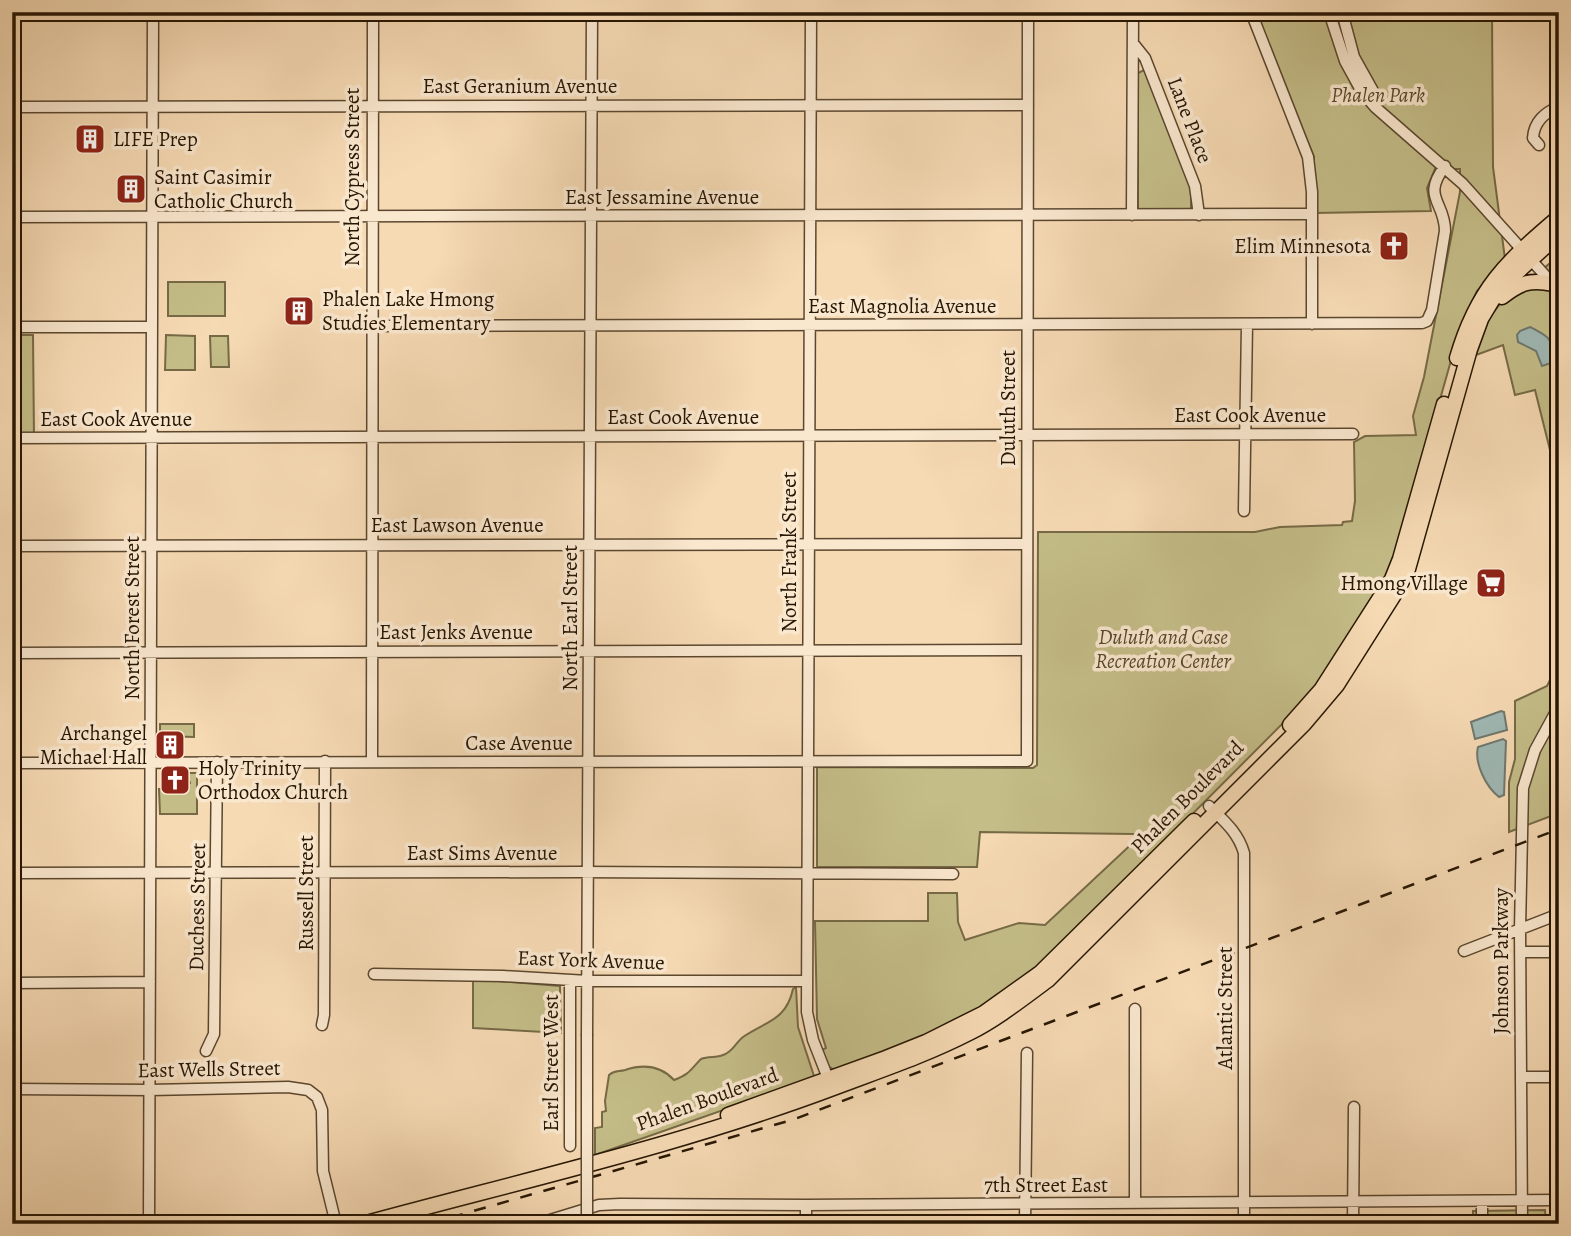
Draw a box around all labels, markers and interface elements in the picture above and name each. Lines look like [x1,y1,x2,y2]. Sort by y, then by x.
street label: East Geranium Avenue [423,72,617,100]
street label: Lane Place [1161,73,1219,167]
park label: Phalen Park [1331,81,1425,109]
street label: North Cypress Street [338,88,366,266]
building icon: LIFE Prep [73,122,107,156]
place label: LIFE Prep [113,125,198,153]
place label: Saint Casimir Catholic Church [154,163,293,215]
building icon: Saint Casimir Catholic Church [114,172,148,206]
street label: East Jessamine Avenue [565,183,759,211]
church icon: Elim Minnesota [1377,229,1411,263]
place label: Elim Minnesota [1234,232,1371,260]
place label: Phalen Lake Hmong Studies Elementary [322,285,495,337]
street label: East Magnolia Avenue [808,292,996,320]
building icon: Phalen Lake Hmong Studies Elementary [282,294,316,328]
street label: Duluth Street [994,350,1022,466]
street label: East Cook Avenue [1174,401,1326,429]
street label: East Cook Avenue [607,403,759,431]
street label: East Cook Avenue [40,405,192,433]
street label: North Frank Street [775,471,803,633]
street label: East Lawson Avenue [370,511,544,539]
street label: North Forest Street [118,536,146,700]
street label: North Earl Street [556,545,584,691]
supermarket icon: Hmong Village [1474,566,1508,600]
place label: Hmong Village [1340,569,1468,597]
street label: East Jenks Avenue [379,618,533,646]
park label: Duluth and Case Recreation Center [1095,623,1231,675]
place label: Archangel Michael Hall [39,719,147,771]
building icon: Archangel Michael Hall [153,728,187,762]
street label: Case Avenue [465,729,573,757]
street label: Phalen Boulevard [1124,734,1250,860]
place label: Holy Trinity Orthodox Church [198,754,348,806]
church icon: Holy Trinity Orthodox Church [158,763,192,797]
street label: Russell Street [292,835,320,951]
street label: East Sims Avenue [407,839,557,867]
street label: Duchess Street [182,843,212,971]
street label: Johnson Parkway [1487,887,1515,1034]
street label: East York Avenue [517,943,665,977]
street label: Atlantic Street [1211,946,1239,1071]
street label: Earl Street West [537,994,565,1132]
street label: East Wells Street [137,1054,281,1084]
street label: Phalen Boulevard [632,1060,783,1138]
street label: 7th Street East [984,1171,1108,1199]

